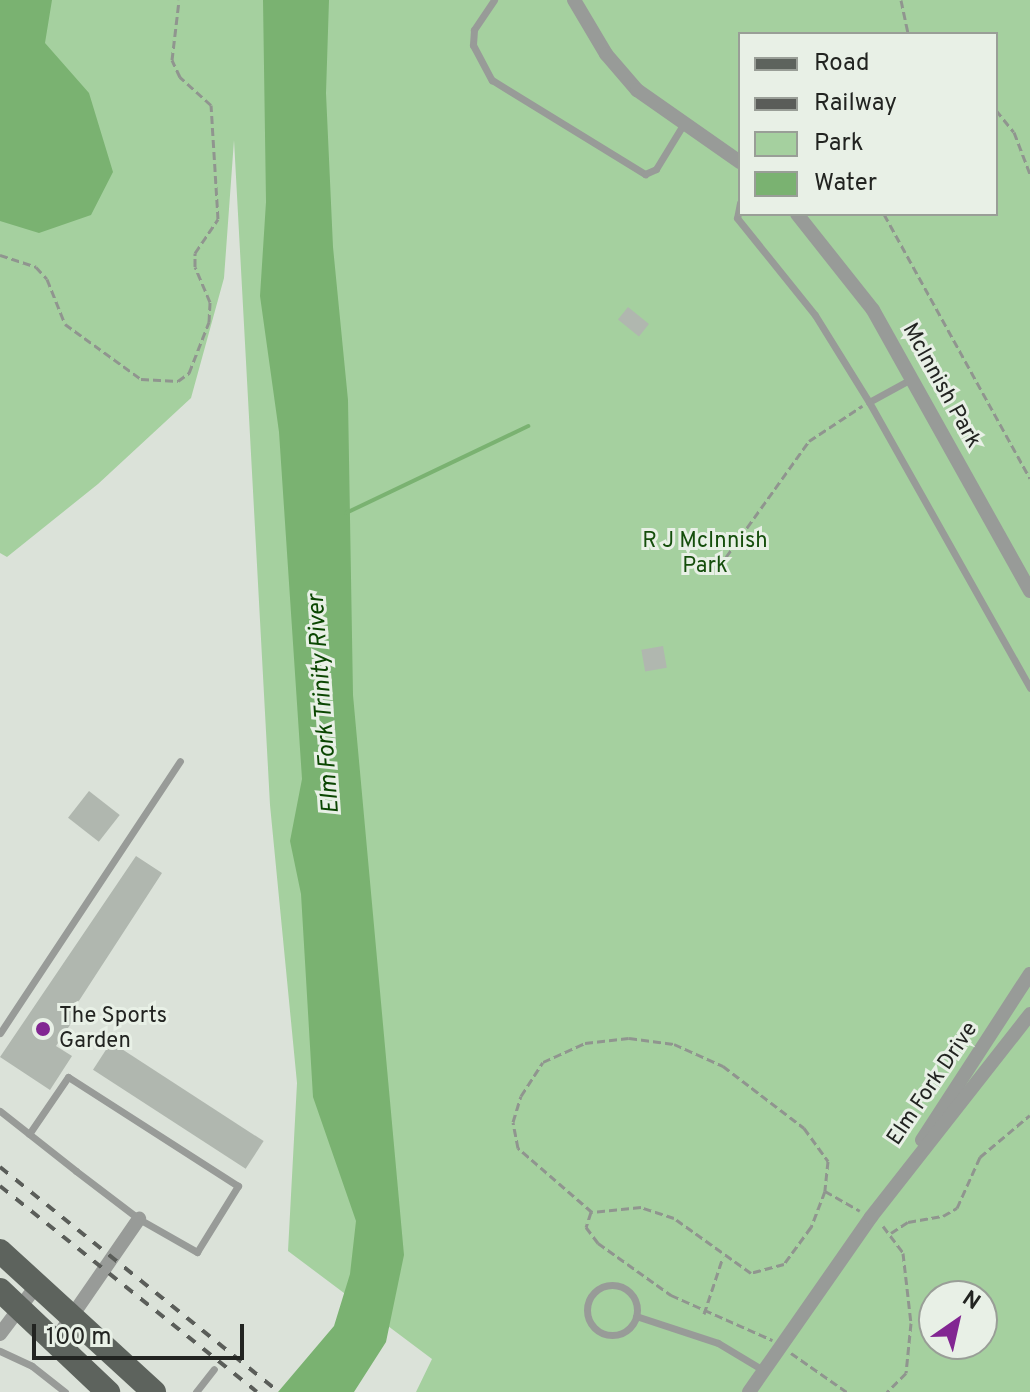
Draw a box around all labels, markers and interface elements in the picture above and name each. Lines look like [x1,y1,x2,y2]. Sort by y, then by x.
legend [738,32,998,216]
text: Road [814,49,870,79]
text: Railway [814,89,897,119]
text: Park [814,129,864,159]
text: Water [814,169,877,199]
street label: McInnish Park [896,319,986,453]
park label: R J McInnish Park [642,528,768,580]
water label: Elm Fork Trinity River [303,593,347,815]
place label: The Sports Garden [59,1003,167,1054]
street label: Elm Fork Drive [882,1017,984,1151]
marker: The Sports Garden [34,1020,52,1038]
north arrow [918,1280,998,1360]
text: N [956,1286,985,1317]
scale bar [36,1308,248,1358]
text: 100 m [46,1323,112,1353]

